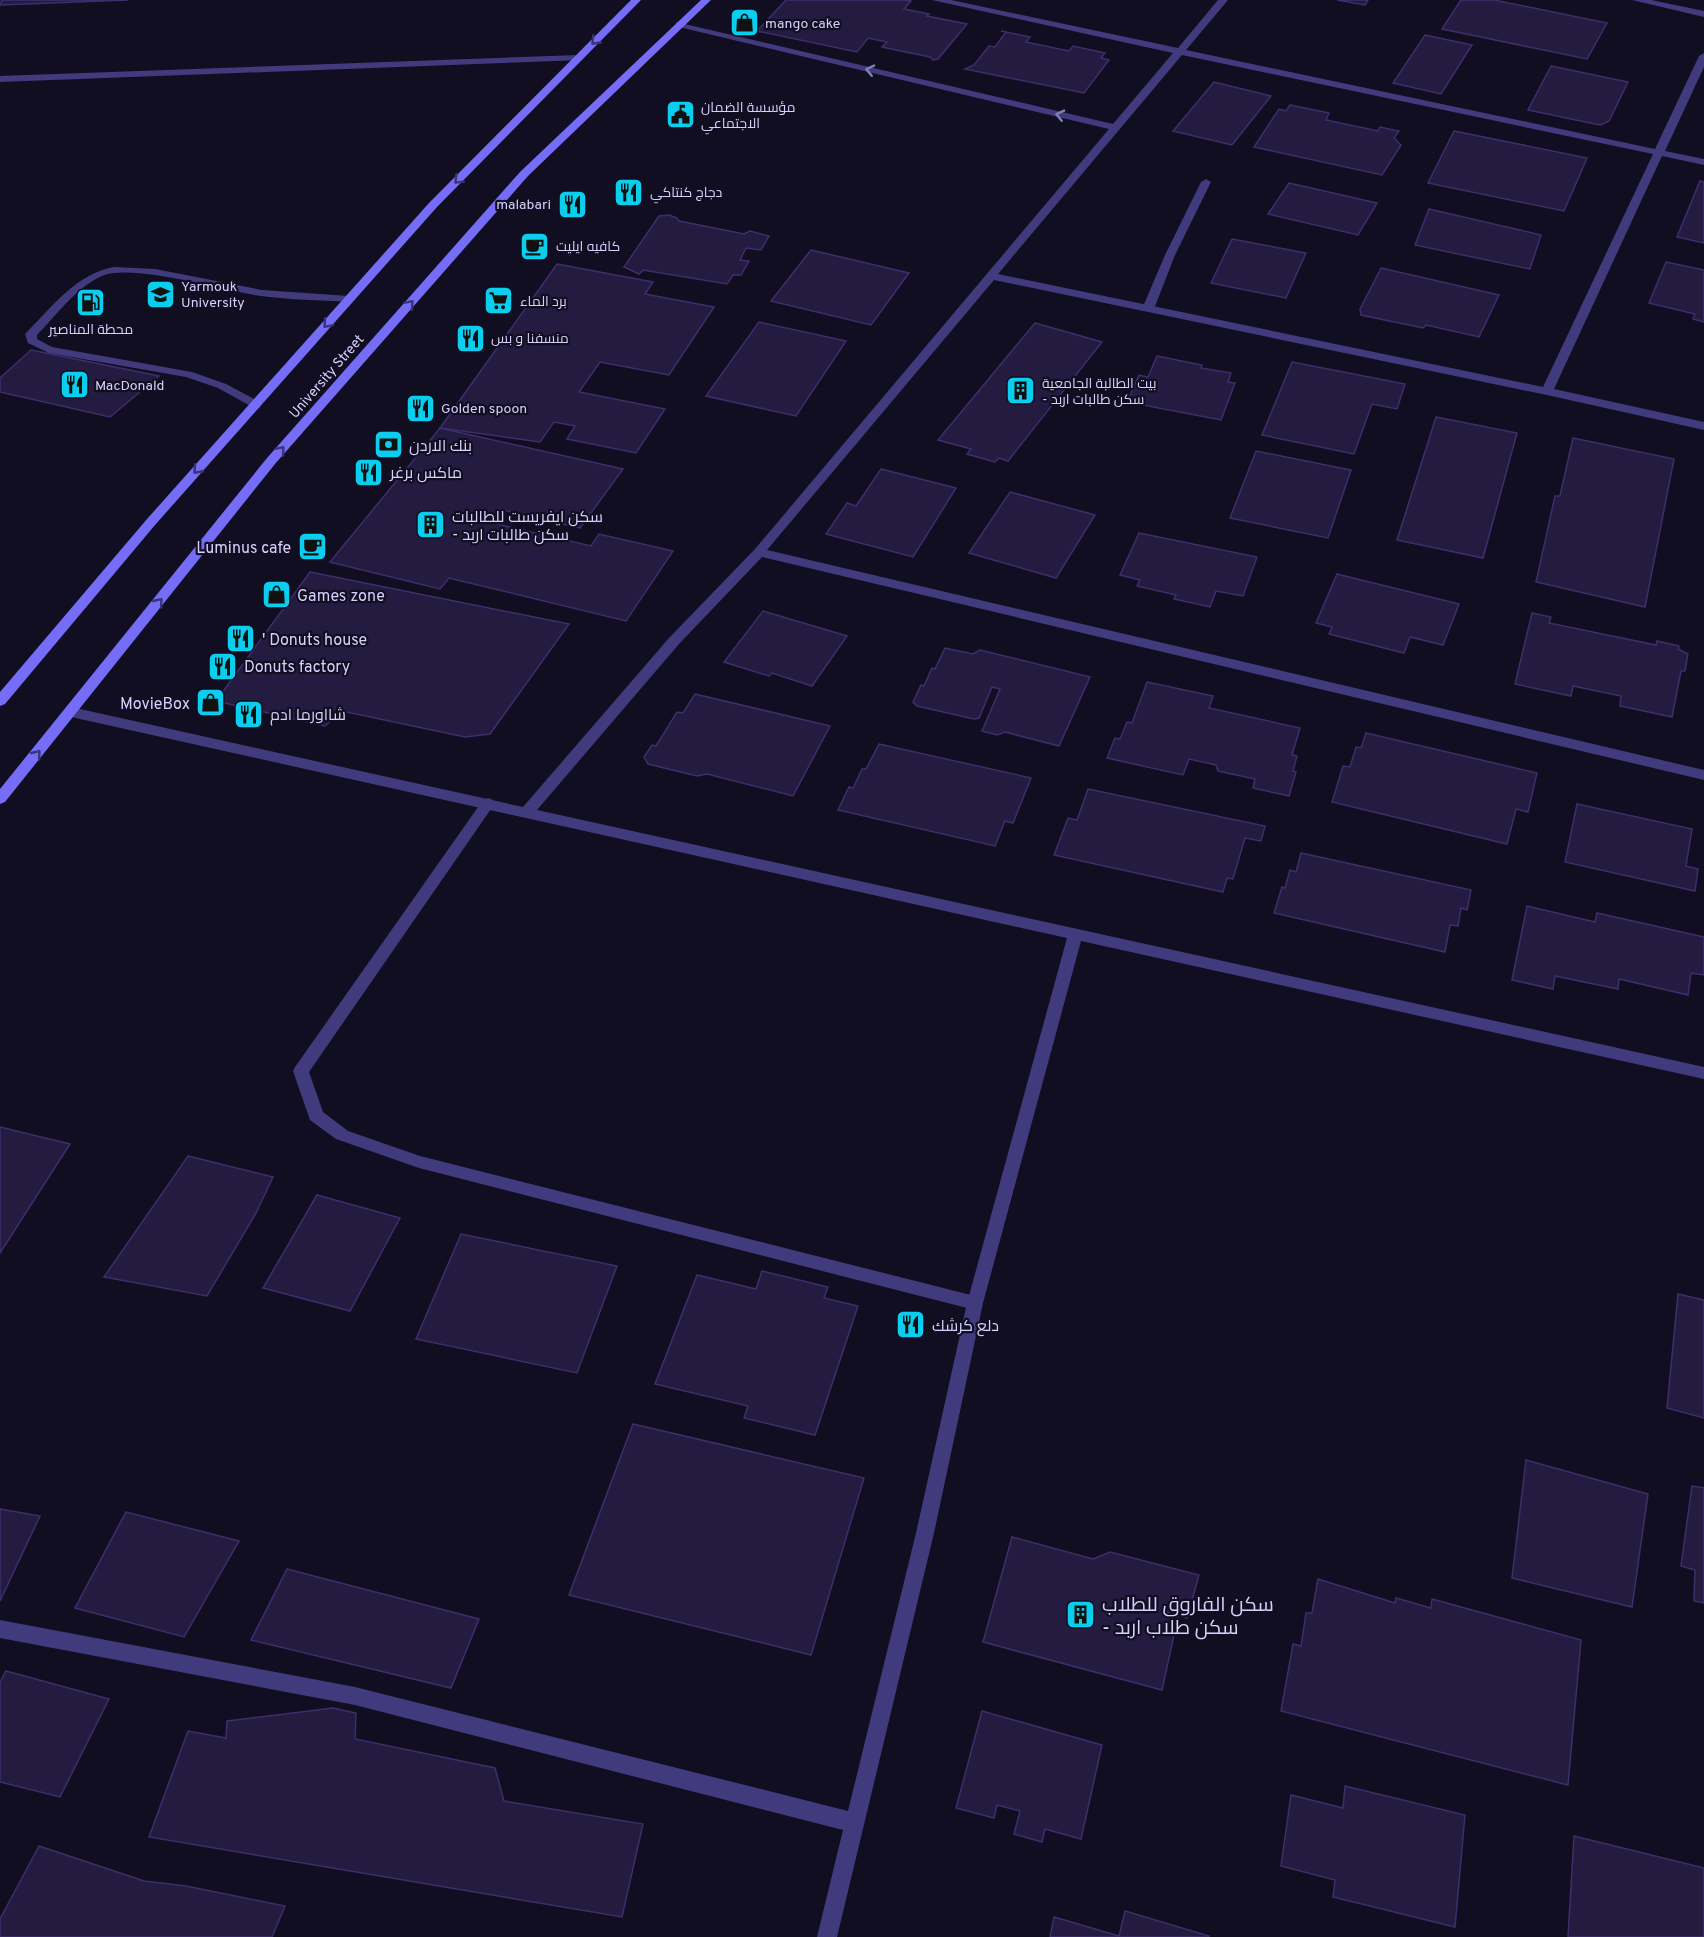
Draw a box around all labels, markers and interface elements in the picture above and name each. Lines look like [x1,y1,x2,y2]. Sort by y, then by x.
shop icon: mango cake [728,7,760,39]
place label: mango cake [765,16,840,33]
one-way arrow [591,35,602,45]
one-way arrow [865,64,875,77]
public building icon: مؤسسة الضمان الاجتماعي [664,99,696,131]
place label: مؤسسة الضمان الاجتماعي [701,100,796,135]
one-way arrow [1055,109,1065,122]
one-way arrow [454,173,465,184]
restaurant icon: دجاج كنتاكي [613,176,645,208]
place label: دجاج كنتاكي [650,185,722,204]
restaurant icon: malabari [556,188,588,220]
place label: malabari [496,197,551,214]
cafe icon: كافيه ايليت [519,230,551,262]
place label: كافيه ايليت [556,239,620,256]
school or university icon: Yarmouk University [144,278,176,310]
place label: Yarmouk University [181,279,245,312]
supermarket icon: برد الماء [483,285,515,317]
fuel station icon: محطة المناصير [75,286,107,318]
place label: برد الماء [520,294,567,311]
one-way arrow [403,300,414,310]
one-way arrow [323,317,334,328]
place label: محطة المناصير [48,322,133,339]
restaurant icon: منسفنا و بس [454,322,486,354]
place label: منسفنا و بس [491,331,569,348]
street label: University Street [286,332,368,422]
restaurant icon: MacDonald [58,369,90,401]
building icon: بيت الطالبة الجامعية - سكن طالبات اربد [1005,375,1037,407]
place label: بيت الطالبة الجامعية - سكن طالبات اربد [1042,376,1156,409]
place label: MacDonald [95,378,164,395]
restaurant icon: Golden spoon [404,392,436,424]
place label: Golden spoon [441,401,527,418]
bank icon: بنك الاردن [372,429,404,461]
place label: بنك الاردن [409,437,472,457]
one-way arrow [274,446,285,457]
restaurant icon: ماكس برغر [353,456,385,488]
one-way arrow [193,464,204,474]
place label: ماكس برغر [389,464,462,484]
place label: سكن ايفريست للطالبات - سكن طالبات اربد [452,508,603,546]
building icon: سكن ايفريست للطالبات - سكن طالبات اربد [415,509,447,541]
cafe icon: Luminus cafe [296,531,328,563]
place label: Luminus cafe [196,539,291,559]
shop icon: Games zone [260,579,292,611]
place label: Games zone [297,587,385,607]
one-way arrow [151,598,162,609]
restaurant icon: ' Donuts house [225,623,257,655]
place label: ' Donuts house [262,631,367,651]
restaurant icon: Donuts factory [207,650,239,682]
place label: Donuts factory [244,658,350,678]
shop icon: MovieBox [195,687,227,719]
place label: MovieBox [120,695,190,715]
restaurant icon: شااورما ادم [233,698,265,730]
place label: شااورما ادم [270,706,346,726]
one-way arrow [30,750,41,761]
restaurant icon: دلع كرشك [895,1309,927,1341]
place label: دلع كرشك [932,1317,999,1337]
place label: سكن الفاروق للطلاب - سكن طلاب اربد [1102,1593,1274,1642]
building icon: سكن الفاروق للطلاب - سكن طلاب اربد [1065,1599,1097,1631]

